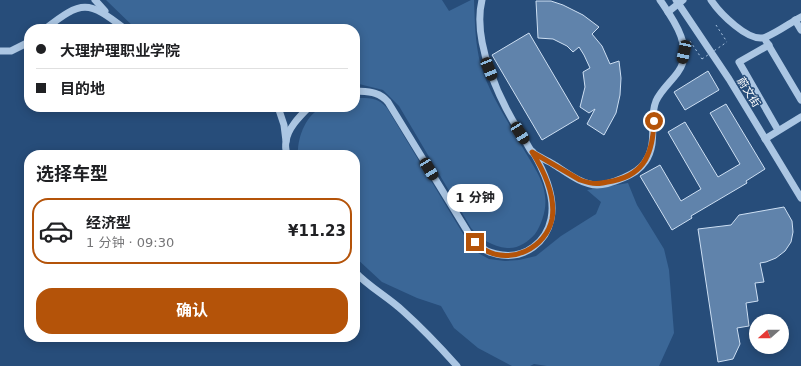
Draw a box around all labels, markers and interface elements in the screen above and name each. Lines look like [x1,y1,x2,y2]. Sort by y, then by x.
car [676,39,692,65]
text: 大理护理职业学院 [60,42,180,60]
car [479,56,499,82]
street label: 蔚文街 [734,75,763,110]
text: 目的地 [60,80,105,98]
route start [645,112,663,130]
car [509,120,531,146]
car [418,156,440,182]
text: 选择车型 [36,163,108,184]
callout: 1 分钟 [447,184,503,212]
text: 1 分钟 [455,190,495,205]
icon: car [38,213,74,249]
text: 经济型 [86,214,131,232]
text: ¥11.23 [288,222,346,240]
route end [466,233,484,251]
text: 1 分钟 · 09:30 [86,235,174,250]
button: 确认 [36,288,348,334]
north arrow [749,314,789,354]
map controls [749,314,789,354]

